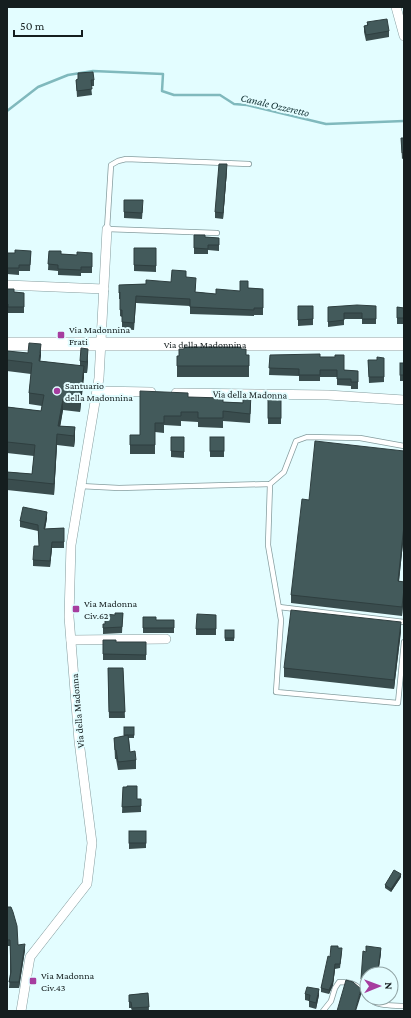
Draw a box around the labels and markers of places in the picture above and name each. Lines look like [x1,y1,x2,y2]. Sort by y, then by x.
place label: Via Madonnina Frati [69,324,131,347]
marker: Via Madonnina Frati [56,330,66,340]
place label: Santuario della Madonnina [65,380,133,403]
marker: Santuario della Madonnina [52,386,62,396]
place label: Via Madonna Civ.62 [84,598,138,621]
marker: Via Madonna Civ.62 [71,604,81,614]
place label: Via Madonna Civ.43 [41,970,95,993]
marker: Via Madonna Civ.43 [28,976,38,986]

